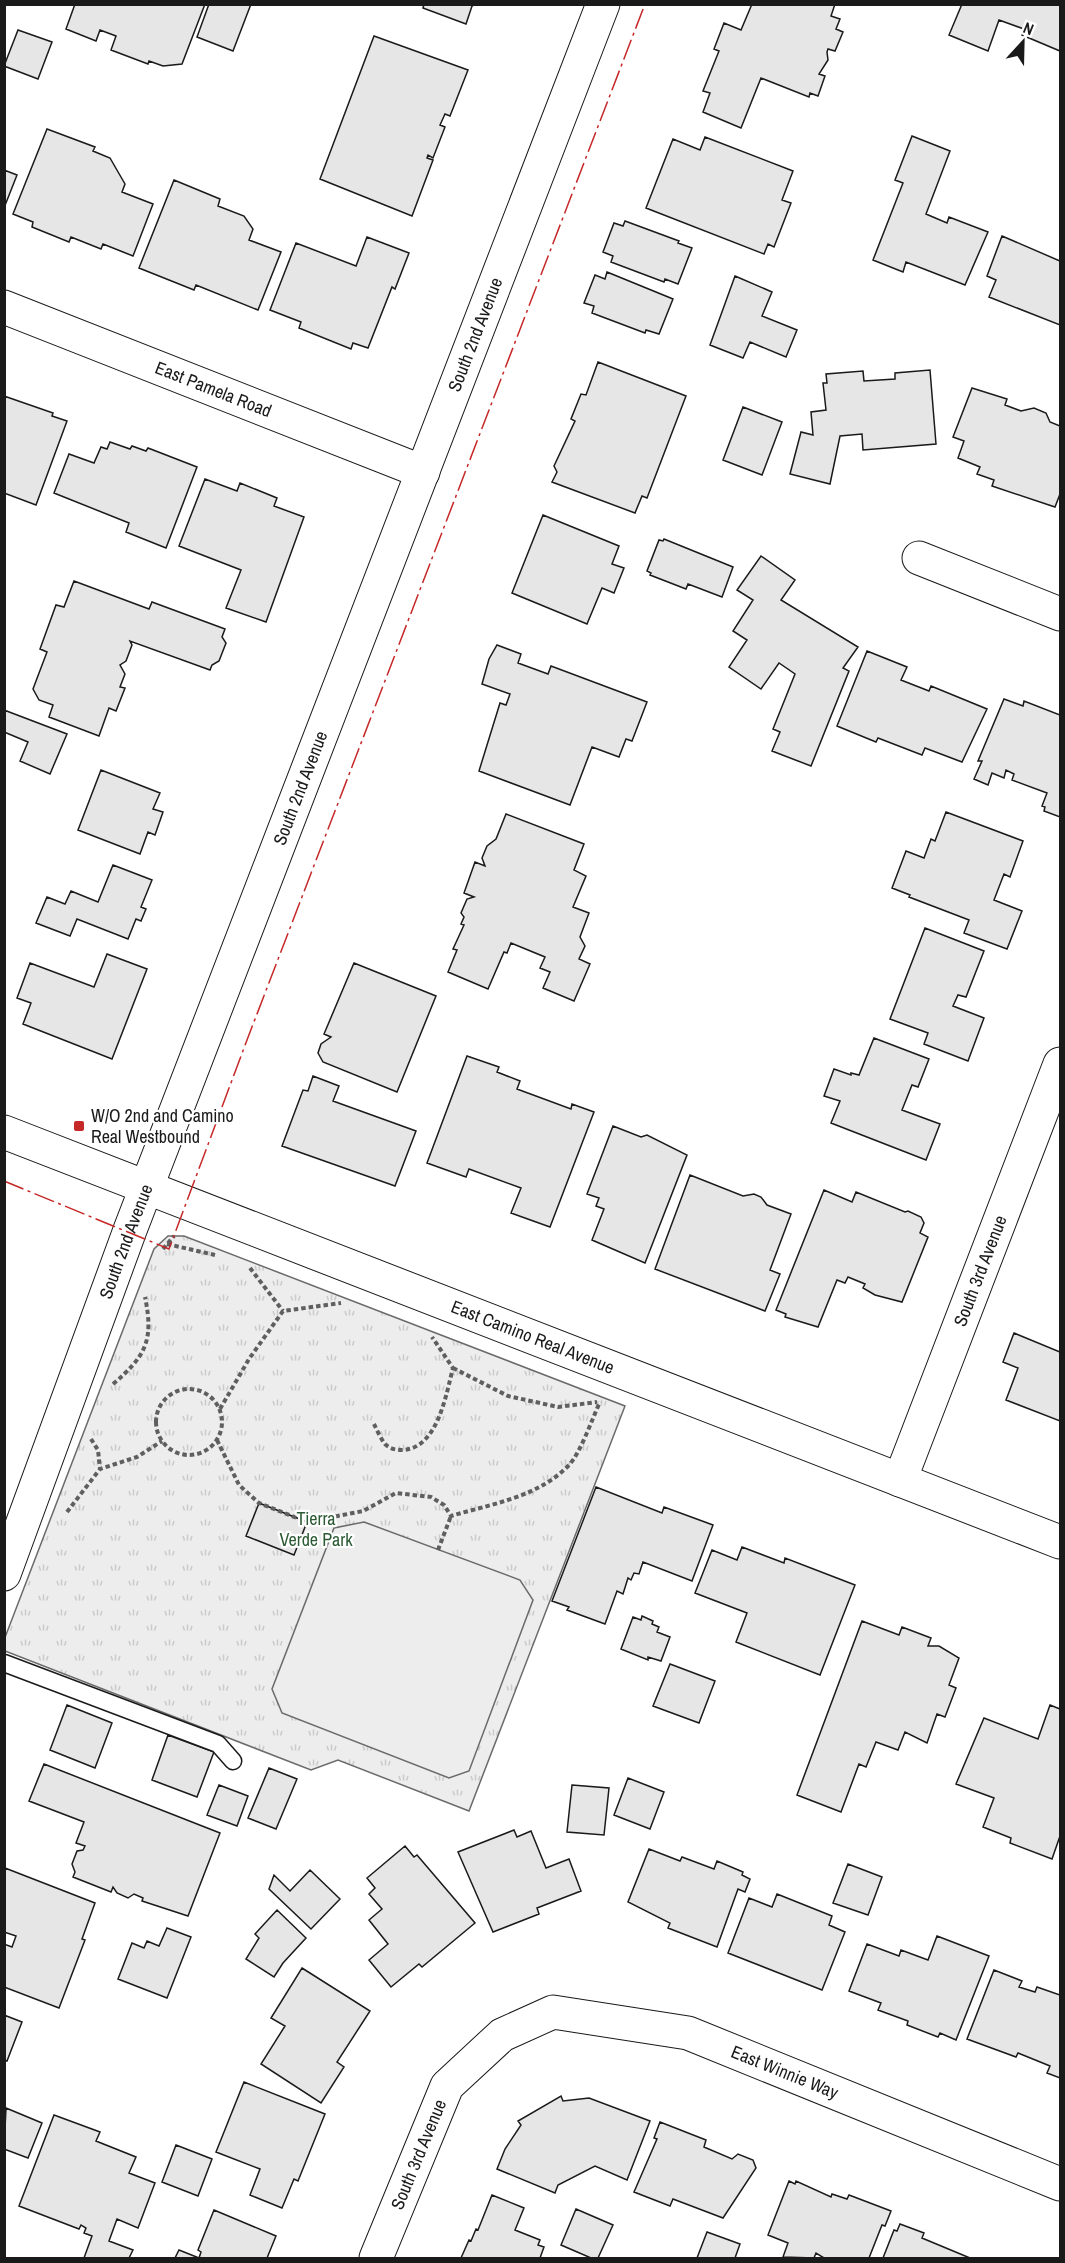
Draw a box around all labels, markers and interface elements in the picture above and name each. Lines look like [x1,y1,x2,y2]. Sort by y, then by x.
north arrow [993,12,1053,72]
text: N [1020,16,1037,40]
street label: South 2nd Avenue [442,274,508,395]
street label: East Pamela Road [152,355,275,423]
street label: South 2nd Avenue [267,727,333,849]
place label: W/O 2nd and Camino Real Westbound [91,1103,234,1149]
marker: W/O 2nd and Camino Real Westbound [72,1119,86,1133]
street label: South 2nd Avenue [93,1181,158,1302]
street label: South 3rd Avenue [947,1212,1013,1330]
street label: East Camino Real Avenue [448,1294,618,1380]
park label: Tierra Verde Park [279,1506,353,1552]
street label: East Winnie Way [728,2039,843,2105]
street label: South 3rd Avenue [384,2095,452,2213]

